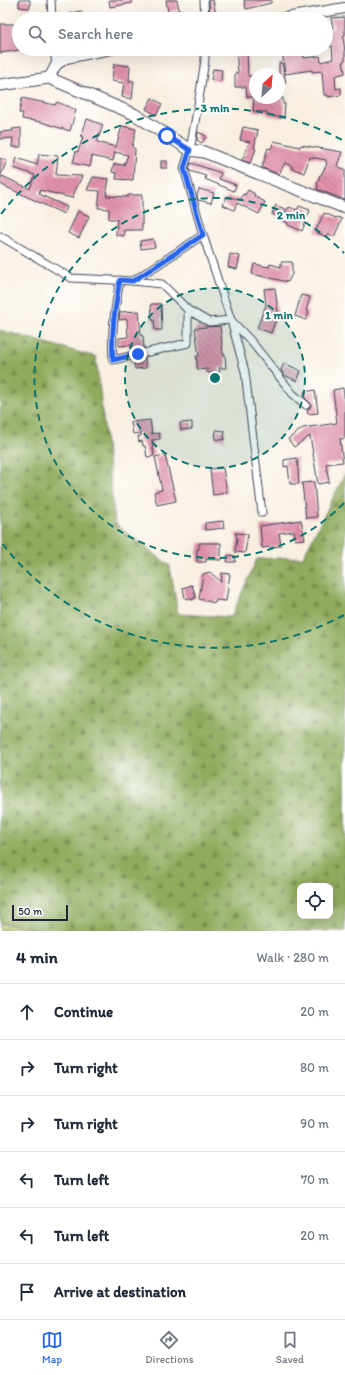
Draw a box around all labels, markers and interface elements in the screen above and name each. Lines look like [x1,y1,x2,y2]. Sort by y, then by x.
search box [12,12,333,56]
icon: search [26,23,48,45]
text: Search here [58,25,133,43]
north arrow [249,68,285,104]
text: 3 min [201,101,230,115]
route start [158,127,176,145]
text: 2 min [277,208,306,222]
text: 1 min [265,308,294,322]
route end [129,345,147,363]
centre of rings [208,371,222,385]
map controls [297,883,333,919]
button: locate [297,883,333,919]
scale bar [12,903,68,922]
text: 50 m [18,905,42,918]
text: 4 min [16,947,58,967]
text: Walk · 280 m [256,950,329,965]
icon: ahead [16,1001,38,1023]
text: Continue [54,1003,113,1021]
text: 20 m [300,1004,329,1019]
icon: right [16,1057,38,1079]
text: Turn right [54,1059,118,1077]
text: 80 m [300,1060,329,1075]
icon: right [16,1113,38,1135]
text: Turn right [54,1115,118,1133]
text: 90 m [300,1116,329,1131]
icon: left [16,1169,38,1191]
text: Turn left [54,1171,109,1189]
text: 70 m [301,1172,329,1187]
icon: left [16,1225,38,1247]
text: Turn left [54,1227,109,1245]
text: 20 m [300,1228,329,1243]
icon: arrive [16,1281,38,1303]
text: Arrive at destination [54,1283,186,1301]
tab: Map [41,1329,63,1366]
tab: Directions [145,1329,194,1366]
tab: Saved [276,1329,304,1366]

